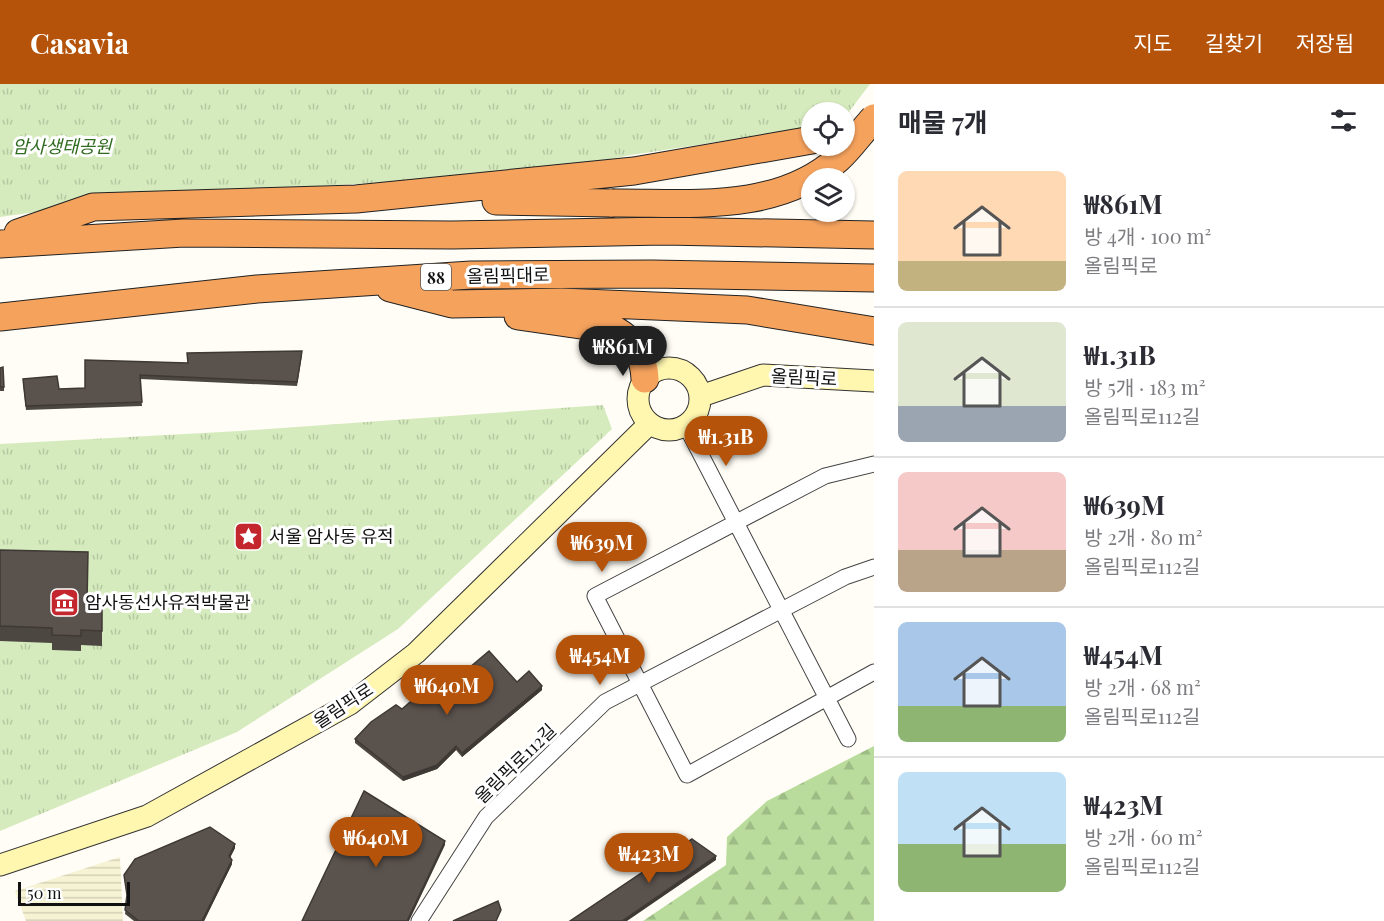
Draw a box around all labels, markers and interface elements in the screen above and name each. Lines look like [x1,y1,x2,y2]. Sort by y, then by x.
text: Casavia [30,24,129,61]
text: 지도 [1133,28,1172,56]
text: 길찾기 [1205,28,1263,56]
text: 저장됨 [1296,28,1354,56]
map controls [801,102,855,222]
button: locate [801,102,855,156]
text: 매물 7개 [898,104,988,139]
icon: filters [1327,104,1360,137]
park label: 암사생태공원 [12,134,113,158]
button: layers [801,168,855,222]
text: ₩861M [1084,186,1163,221]
icon: home [946,195,1018,267]
text: 방 4개 · 100 m² [1084,222,1211,249]
text: 올림픽로 [1084,251,1158,278]
street label: 올림픽대로 [466,262,550,288]
road number: 88 [421,264,451,290]
pin: ₩861M [581,326,665,377]
text: ₩861M [593,332,653,359]
text: ₩1.31B [1084,337,1156,372]
icon: home [946,346,1018,418]
street label: 올림픽로 [770,363,838,391]
text: 방 5개 · 183 m² [1084,373,1205,400]
text: 올림픽로112길 [1084,402,1200,429]
pin: ₩1.31B [677,416,775,467]
text: ₩1.31B [698,422,754,449]
text: ₩639M [1084,487,1165,522]
icon: home [946,496,1018,568]
place icon: 서울 암사동 유적 [232,520,264,552]
pin: ₩639M [560,522,644,573]
text: 방 2개 · 80 m² [1084,523,1203,550]
place label: 서울 암사동 유적 [269,524,394,548]
text: ₩639M [571,528,633,555]
text: 올림픽로112길 [1084,552,1200,579]
museum icon: 암사동선사유적박물관 [48,586,80,618]
place label: 암사동선사유적박물관 [85,590,251,614]
pin: ₩454M [558,635,642,686]
text: ₩454M [1084,637,1163,672]
text: ₩454M [570,641,630,668]
icon: home [946,646,1018,718]
pin: ₩640M [405,665,489,716]
text: ₩640M [414,671,480,698]
text: 방 2개 · 68 m² [1084,673,1201,700]
street label: 올림픽로 [309,677,377,733]
text: 올림픽로112길 [1084,702,1200,729]
street label: 올림픽로112길 [469,718,561,808]
text: ₩423M [1084,787,1163,822]
icon: home [946,796,1018,868]
pin: ₩640M [334,817,418,868]
text: ₩640M [343,823,409,850]
text: 방 2개 · 60 m² [1084,823,1202,850]
pin: ₩423M [607,833,691,884]
text: ₩423M [618,839,680,866]
text: 올림픽로112길 [1084,852,1200,879]
scale bar [18,879,130,906]
text: 50 m [27,882,61,903]

